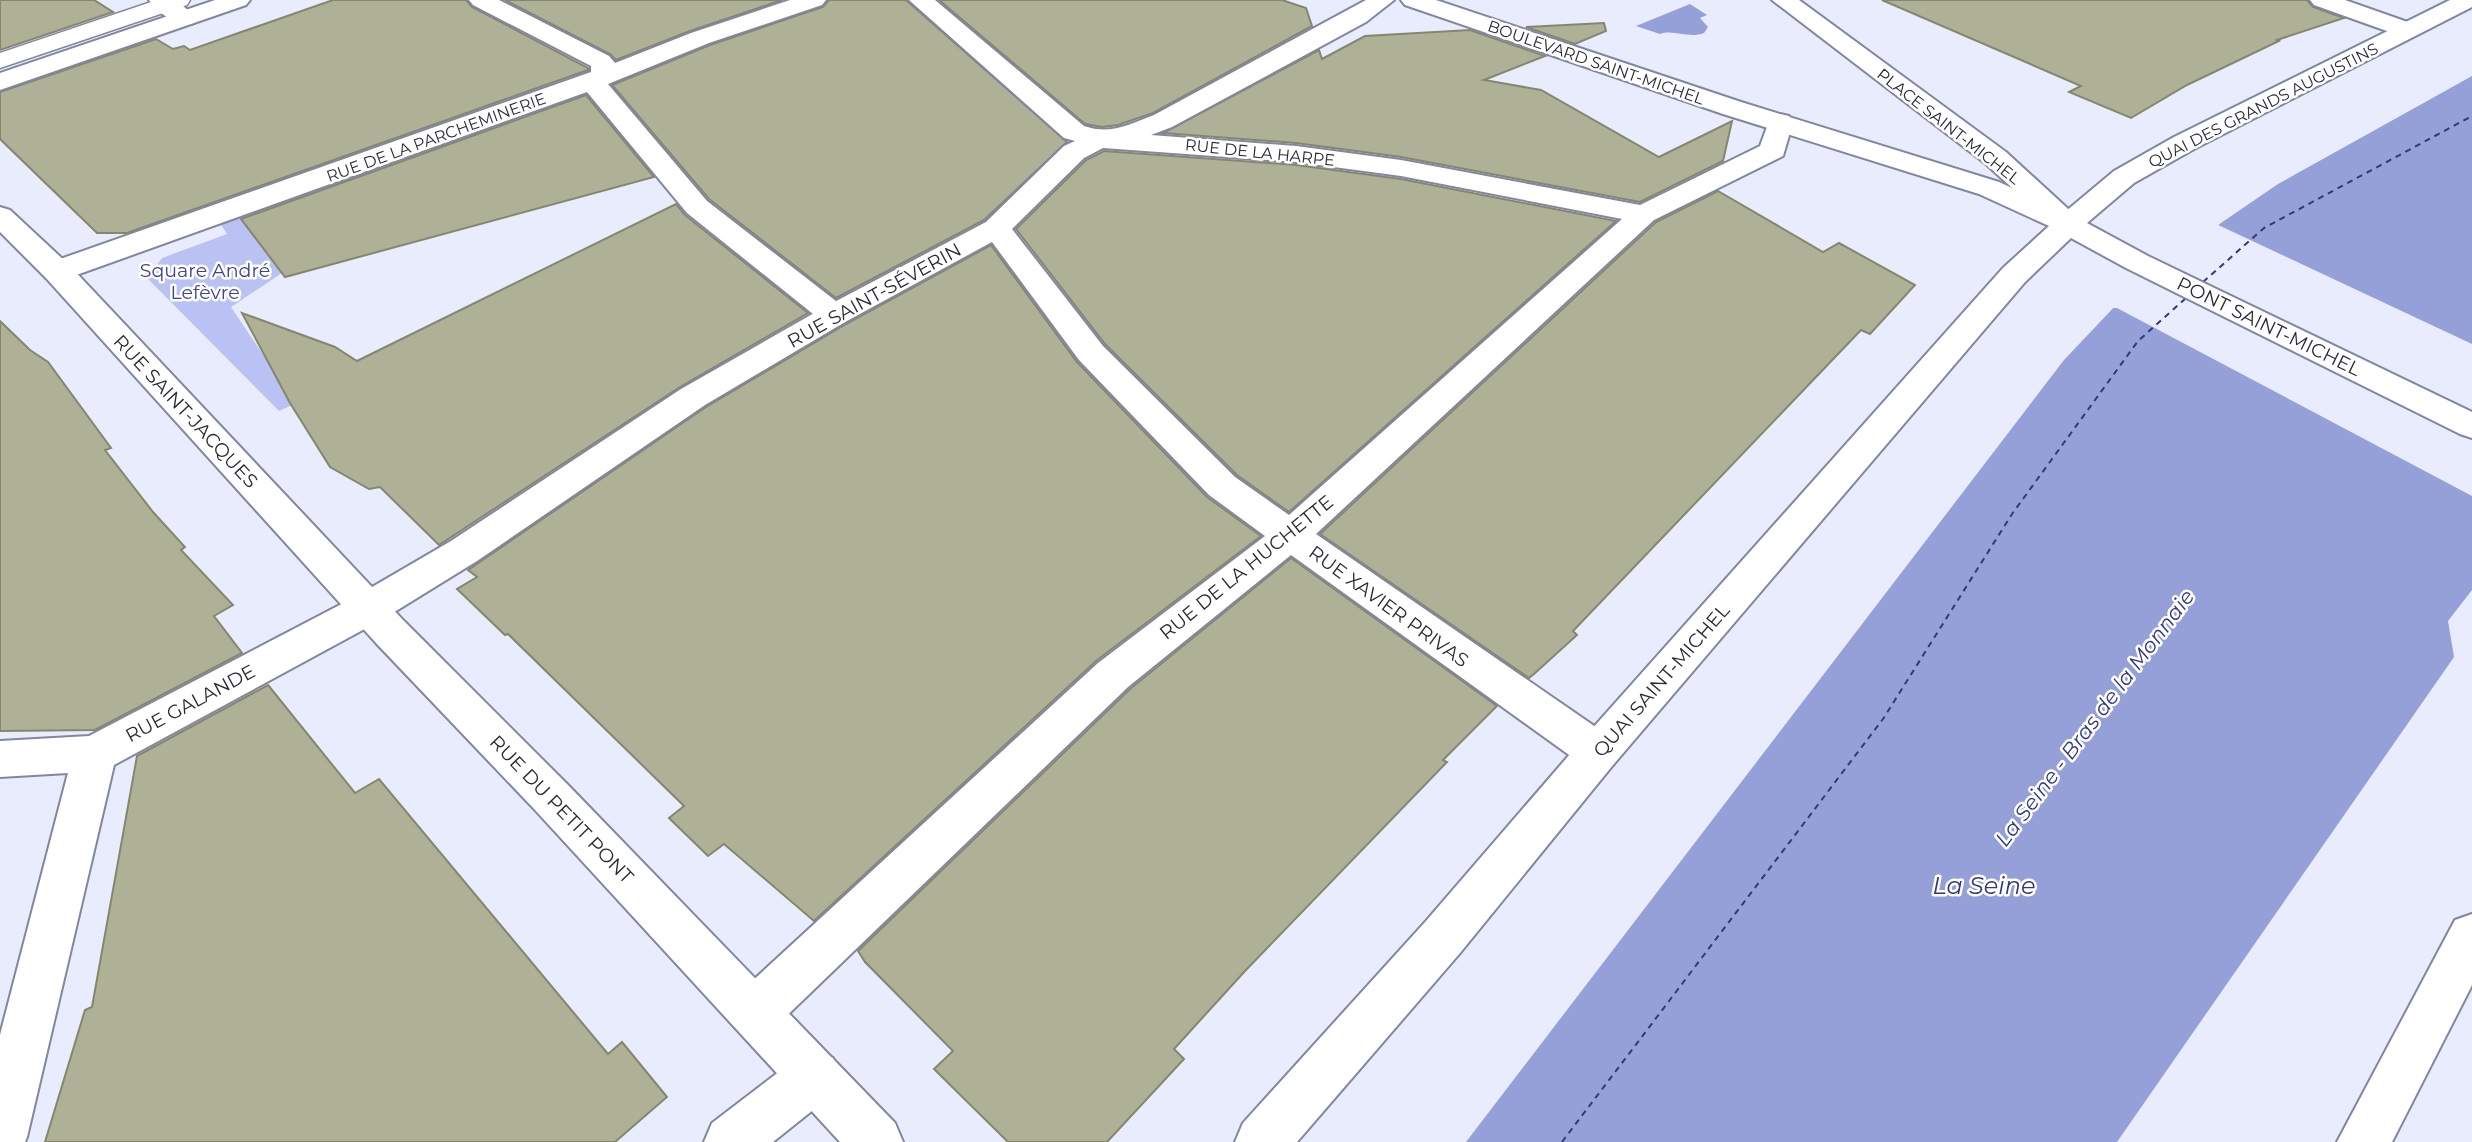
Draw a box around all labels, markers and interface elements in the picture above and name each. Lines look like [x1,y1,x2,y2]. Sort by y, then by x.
street label: BOULEVARD SAINT-MICHEL [1485,16,1707,109]
street label: QUAI DES GRANDS AUGUSTINS [2145,39,2381,172]
street label: PLACE SAINT-MICHEL [1873,64,2025,189]
street label: RUE DE LA PARCHEMINERIE [324,89,548,186]
street label: RUE DE LA HARPE [1184,135,1336,170]
street label: RUE SAINT-SÉVERIN [783,238,965,353]
park label: Square André Lefèvre [140,259,270,304]
street label: PONT SAINT-MICHEL [2173,272,2365,381]
street label: RUE SAINT-JACQUES [109,330,263,493]
street label: RUE DE LA HUCHETTE [1155,490,1338,644]
street label: RUE XAVIER PRIVAS [1304,541,1473,672]
water label: La Seine - Bras de la Monnaie [1990,584,2199,851]
street label: QUAI SAINT-MICHEL [1588,598,1735,762]
street label: RUE GALANDE [122,660,259,747]
street label: RUE DU PETIT PONT [485,731,638,888]
water label: La Seine [1933,871,2035,900]

